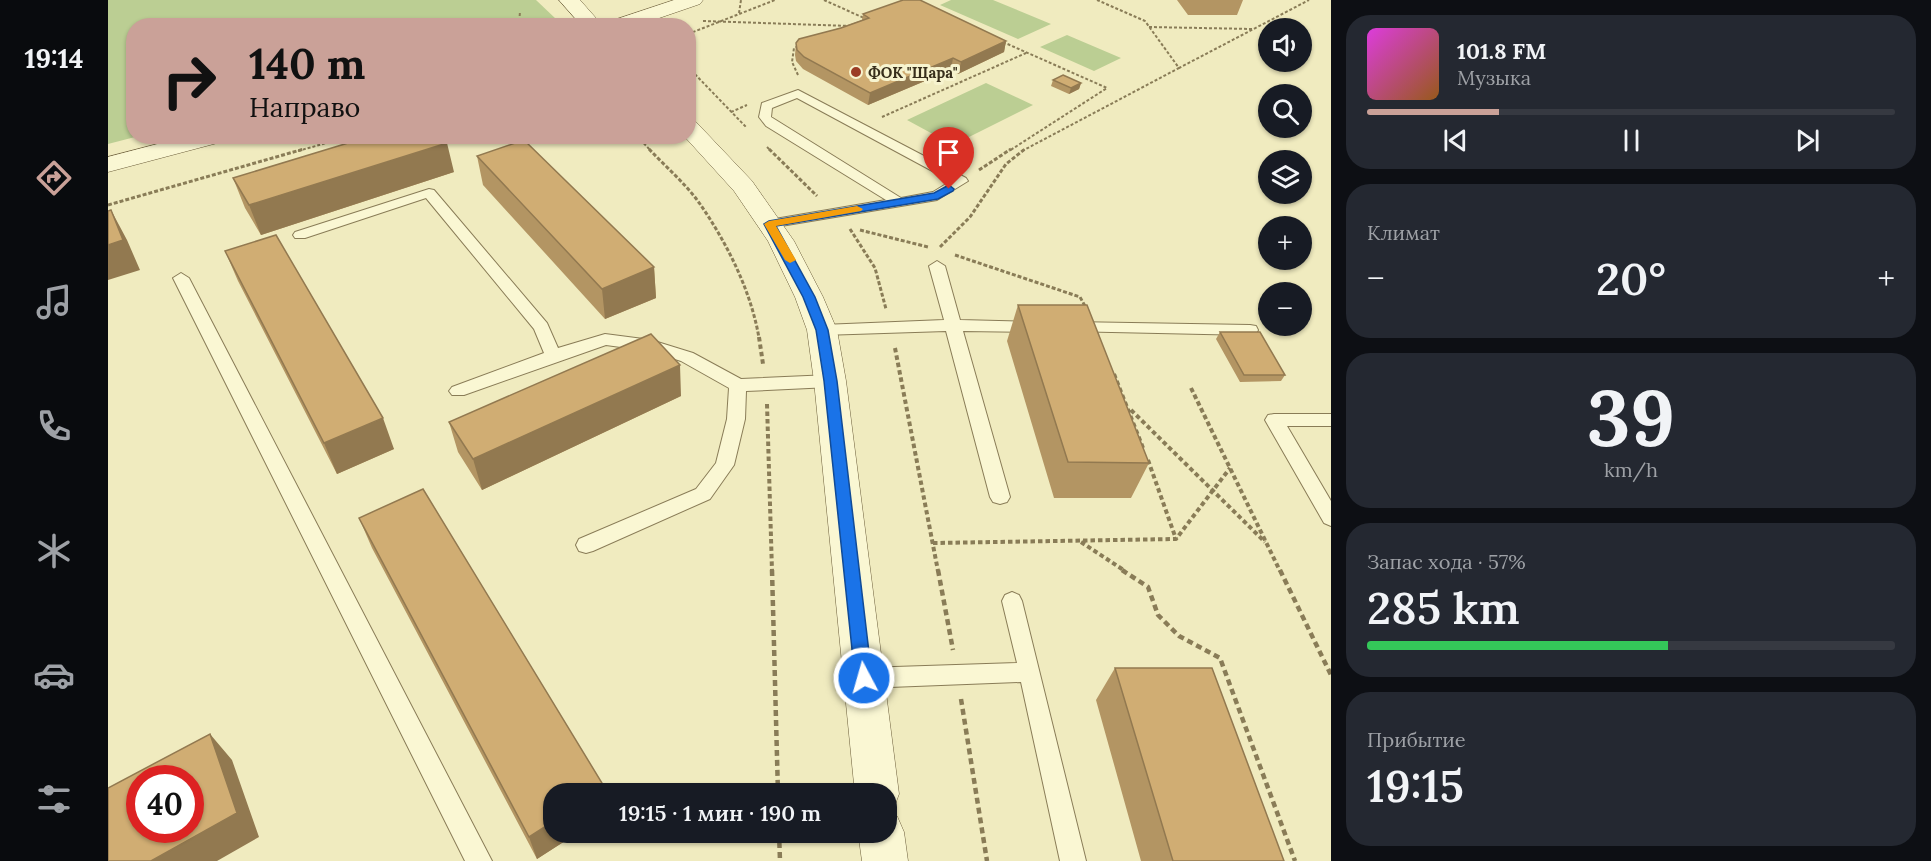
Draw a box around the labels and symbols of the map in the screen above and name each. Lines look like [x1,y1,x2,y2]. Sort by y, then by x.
place label: ФОК "Щара" [868,63,958,82]
marker: ФОК "Щара" [849,65,863,79]
pin [923,127,974,189]
position arrow [832,646,896,710]
speed limit sign: 40 [126,765,204,843]

